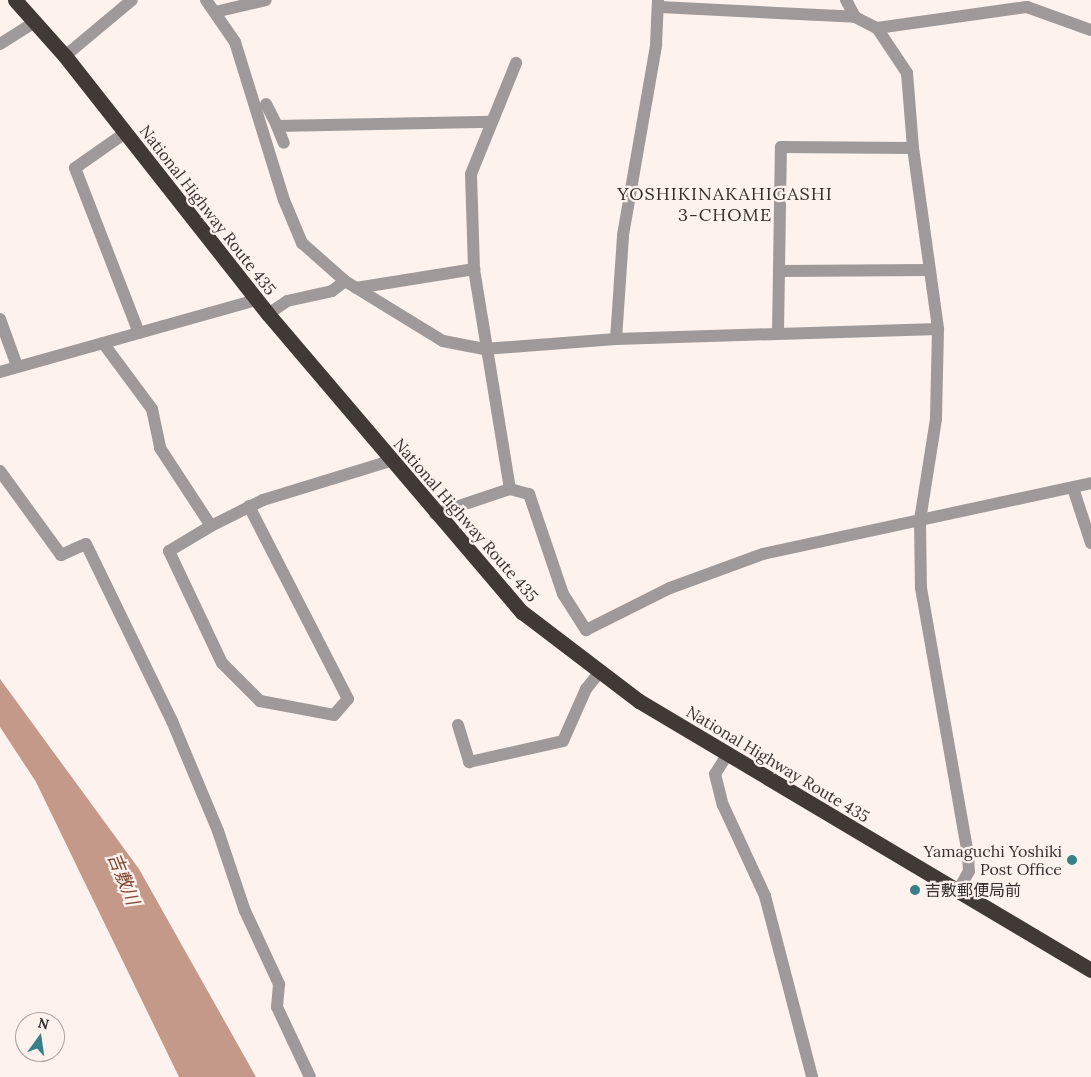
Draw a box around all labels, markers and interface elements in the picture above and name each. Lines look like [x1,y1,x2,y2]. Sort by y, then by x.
street label: National Highway Route 435 [136,121,280,299]
district label: YOSHIKINAKAHIGASHI 3-CHOME [615,184,835,226]
street label: National Highway Route 435 [390,434,542,606]
street label: National Highway Route 435 [683,702,873,826]
place label: Yamaguchi Yoshiki Post Office [924,841,1062,879]
water label: 吉敷川 [103,850,143,908]
marker: Yamaguchi Yoshiki Post Office [1066,854,1078,866]
place label: 吉敷郵便局前 [925,880,1021,900]
marker: 吉敷郵便局前 [909,884,921,896]
north arrow [15,1012,65,1062]
text: N [36,1013,51,1033]

